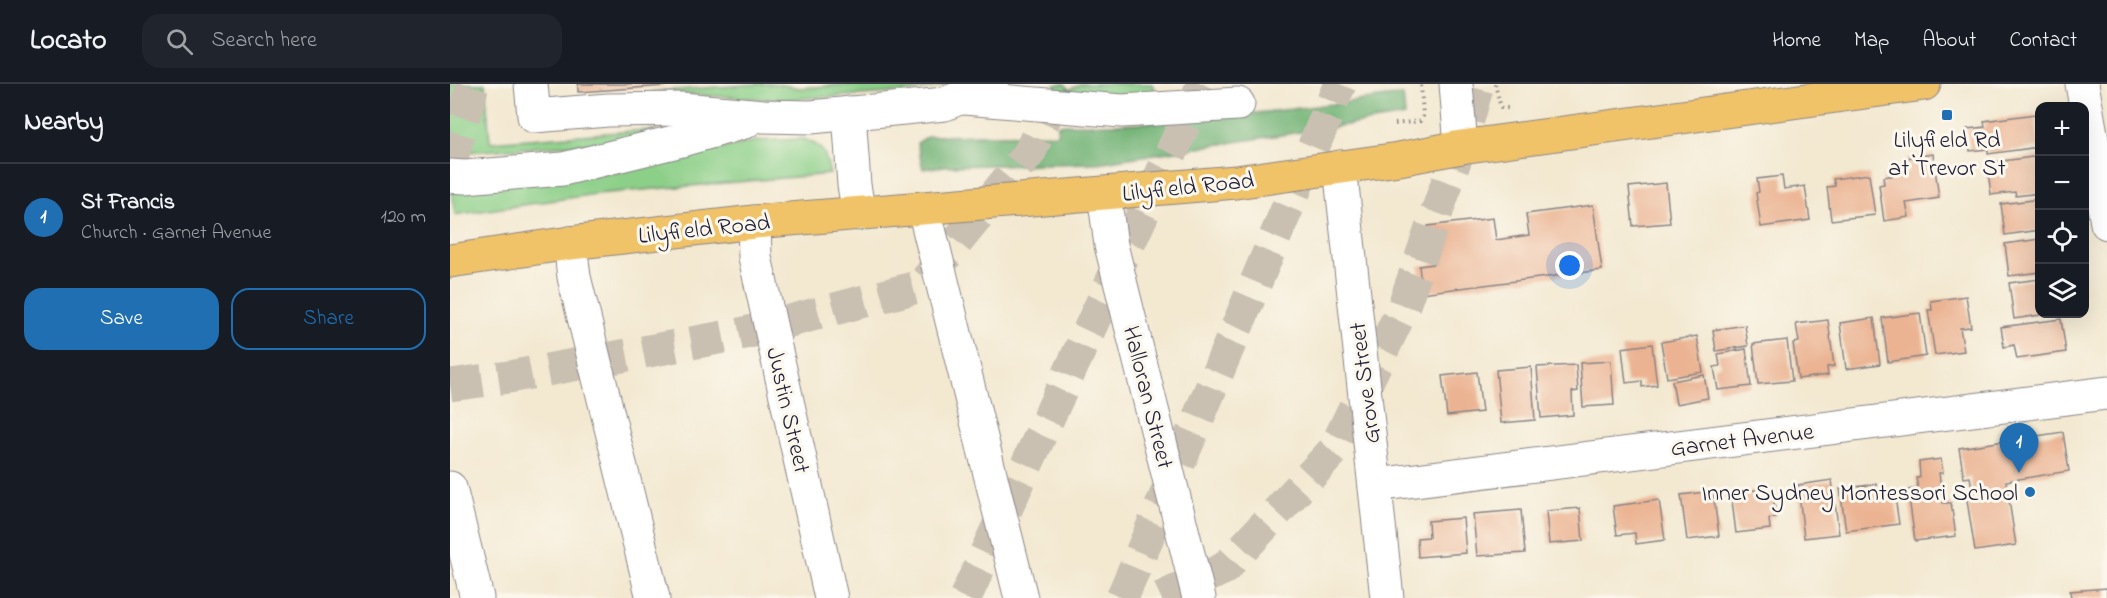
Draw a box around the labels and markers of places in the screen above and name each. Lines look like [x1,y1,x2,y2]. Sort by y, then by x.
marker: Lilyfield Rd at Trevor St [1940,108,1954,122]
place label: Lilyfield Rd at Trevor St [1888,124,2006,187]
pin: 1 [2000,424,2038,473]
place label: Inner Sydney Montessori School [1702,477,2018,513]
marker: Inner Sydney Montessori School [2023,485,2037,499]

